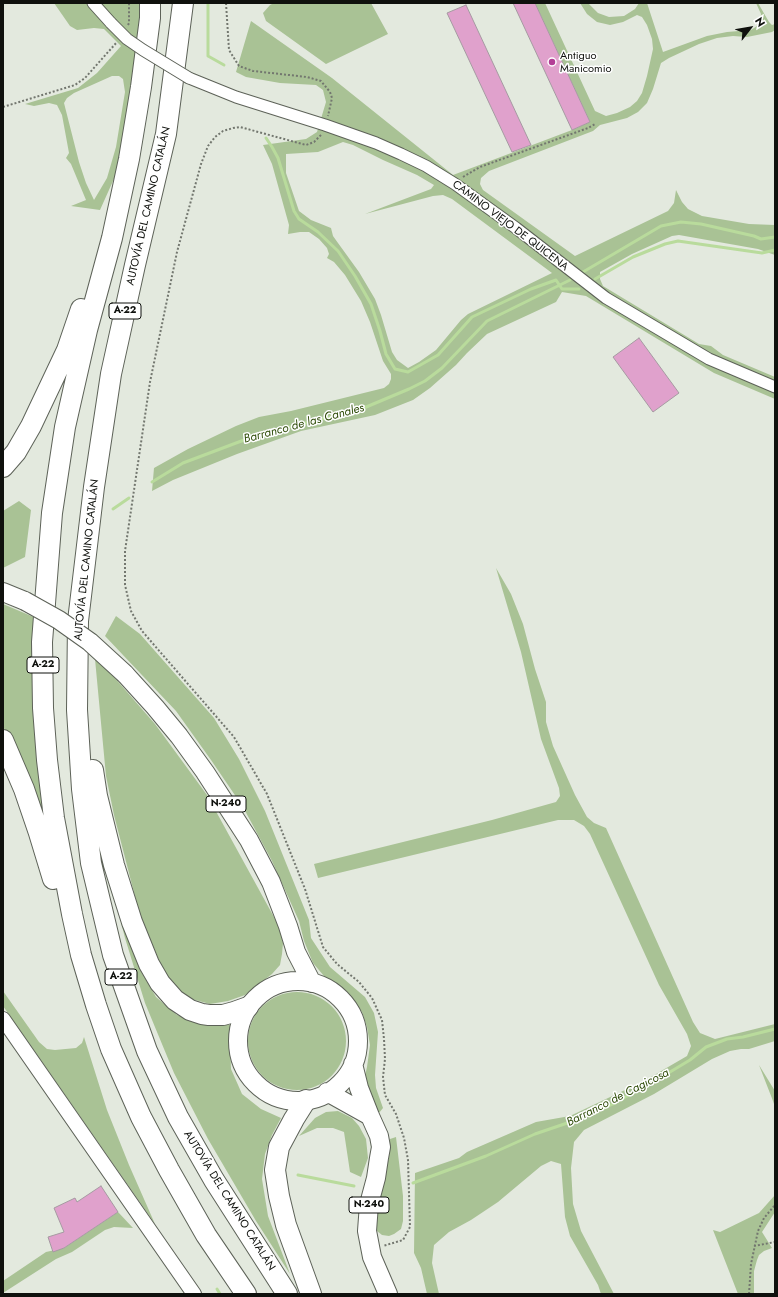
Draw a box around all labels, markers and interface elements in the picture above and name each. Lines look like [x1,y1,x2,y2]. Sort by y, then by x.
north arrow [730,8,770,48]
text: N [751,14,769,30]
place label: Antiguo Manicomio [560,49,612,75]
marker: Antiguo Manicomio [547,57,557,67]
street label: AUTOVÍA DEL CAMINO CATALÁN [124,125,174,287]
street label: CAMINO VIEJO DE QUICENA [449,178,571,274]
road number: A-22 [109,303,141,319]
water label: Barranco de las Canales [242,401,366,447]
street label: AUTOVÍA DEL CAMINO CATALÁN [72,479,102,641]
road number: A-22 [27,657,59,673]
road number: N-240 [206,796,246,812]
road number: A-22 [105,969,137,985]
water label: Barranco de Cagicosa [564,1066,672,1130]
street label: AUTOVÍA DEL CAMINO CATALÁN [180,1129,278,1273]
road number: N-240 [349,1197,389,1213]

